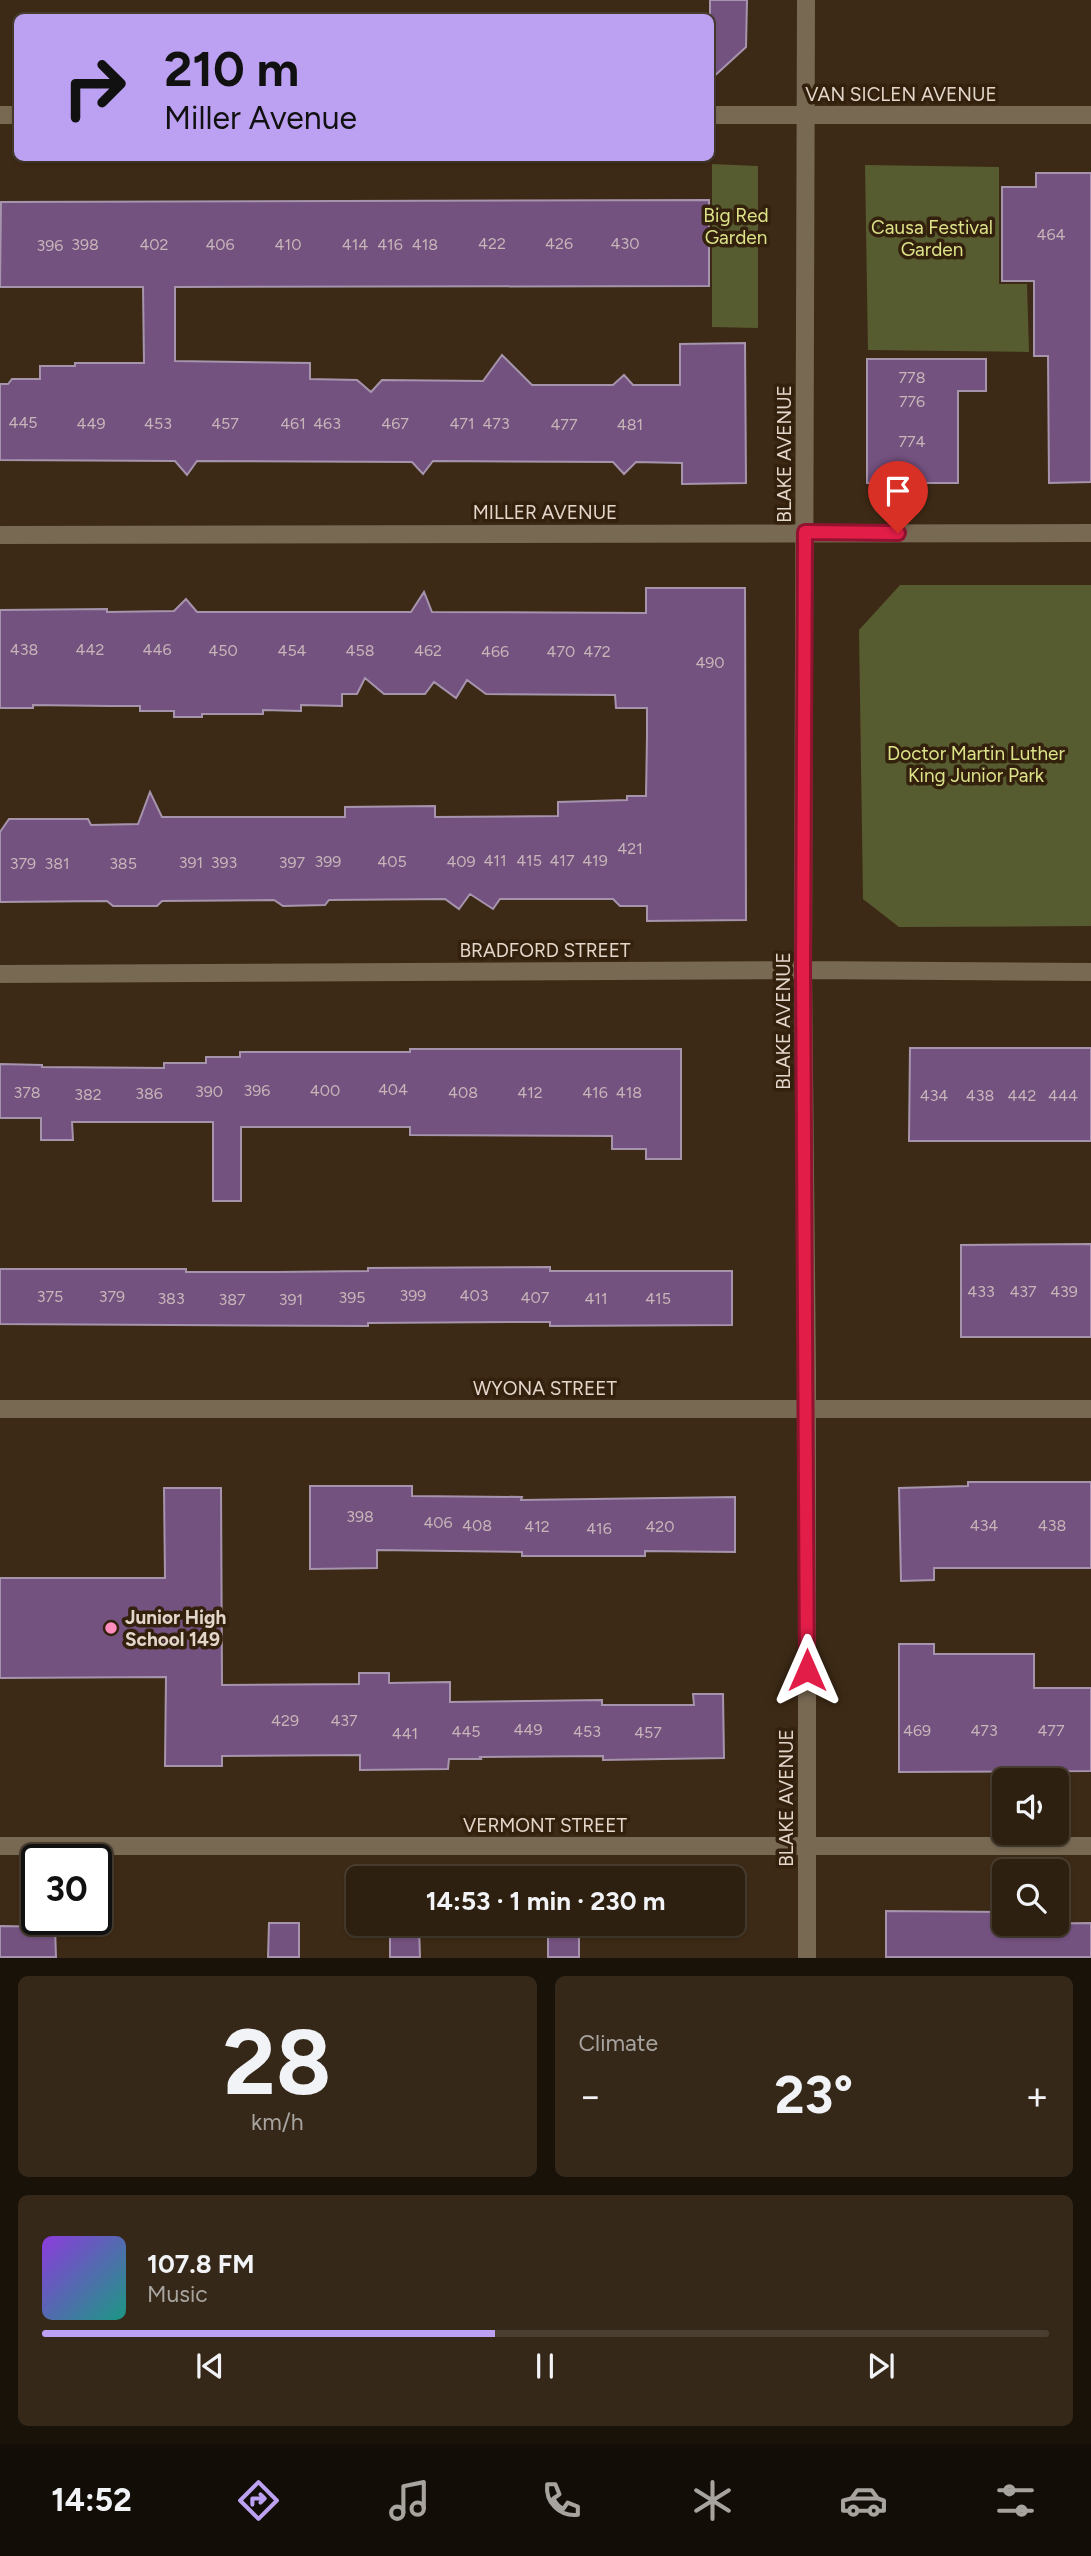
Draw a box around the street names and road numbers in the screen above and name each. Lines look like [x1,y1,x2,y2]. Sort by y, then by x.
street label: VAN SICLEN AVENUE [805,83,997,106]
street label: BLAKE AVENUE [773,385,796,523]
street label: MILLER AVENUE [473,501,617,524]
street label: BRADFORD STREET [459,939,631,962]
street label: BLAKE AVENUE [772,952,795,1090]
street label: WYONA STREET [473,1377,617,1400]
street label: BLAKE AVENUE [775,1729,798,1867]
street label: VERMONT STREET [463,1814,628,1837]

